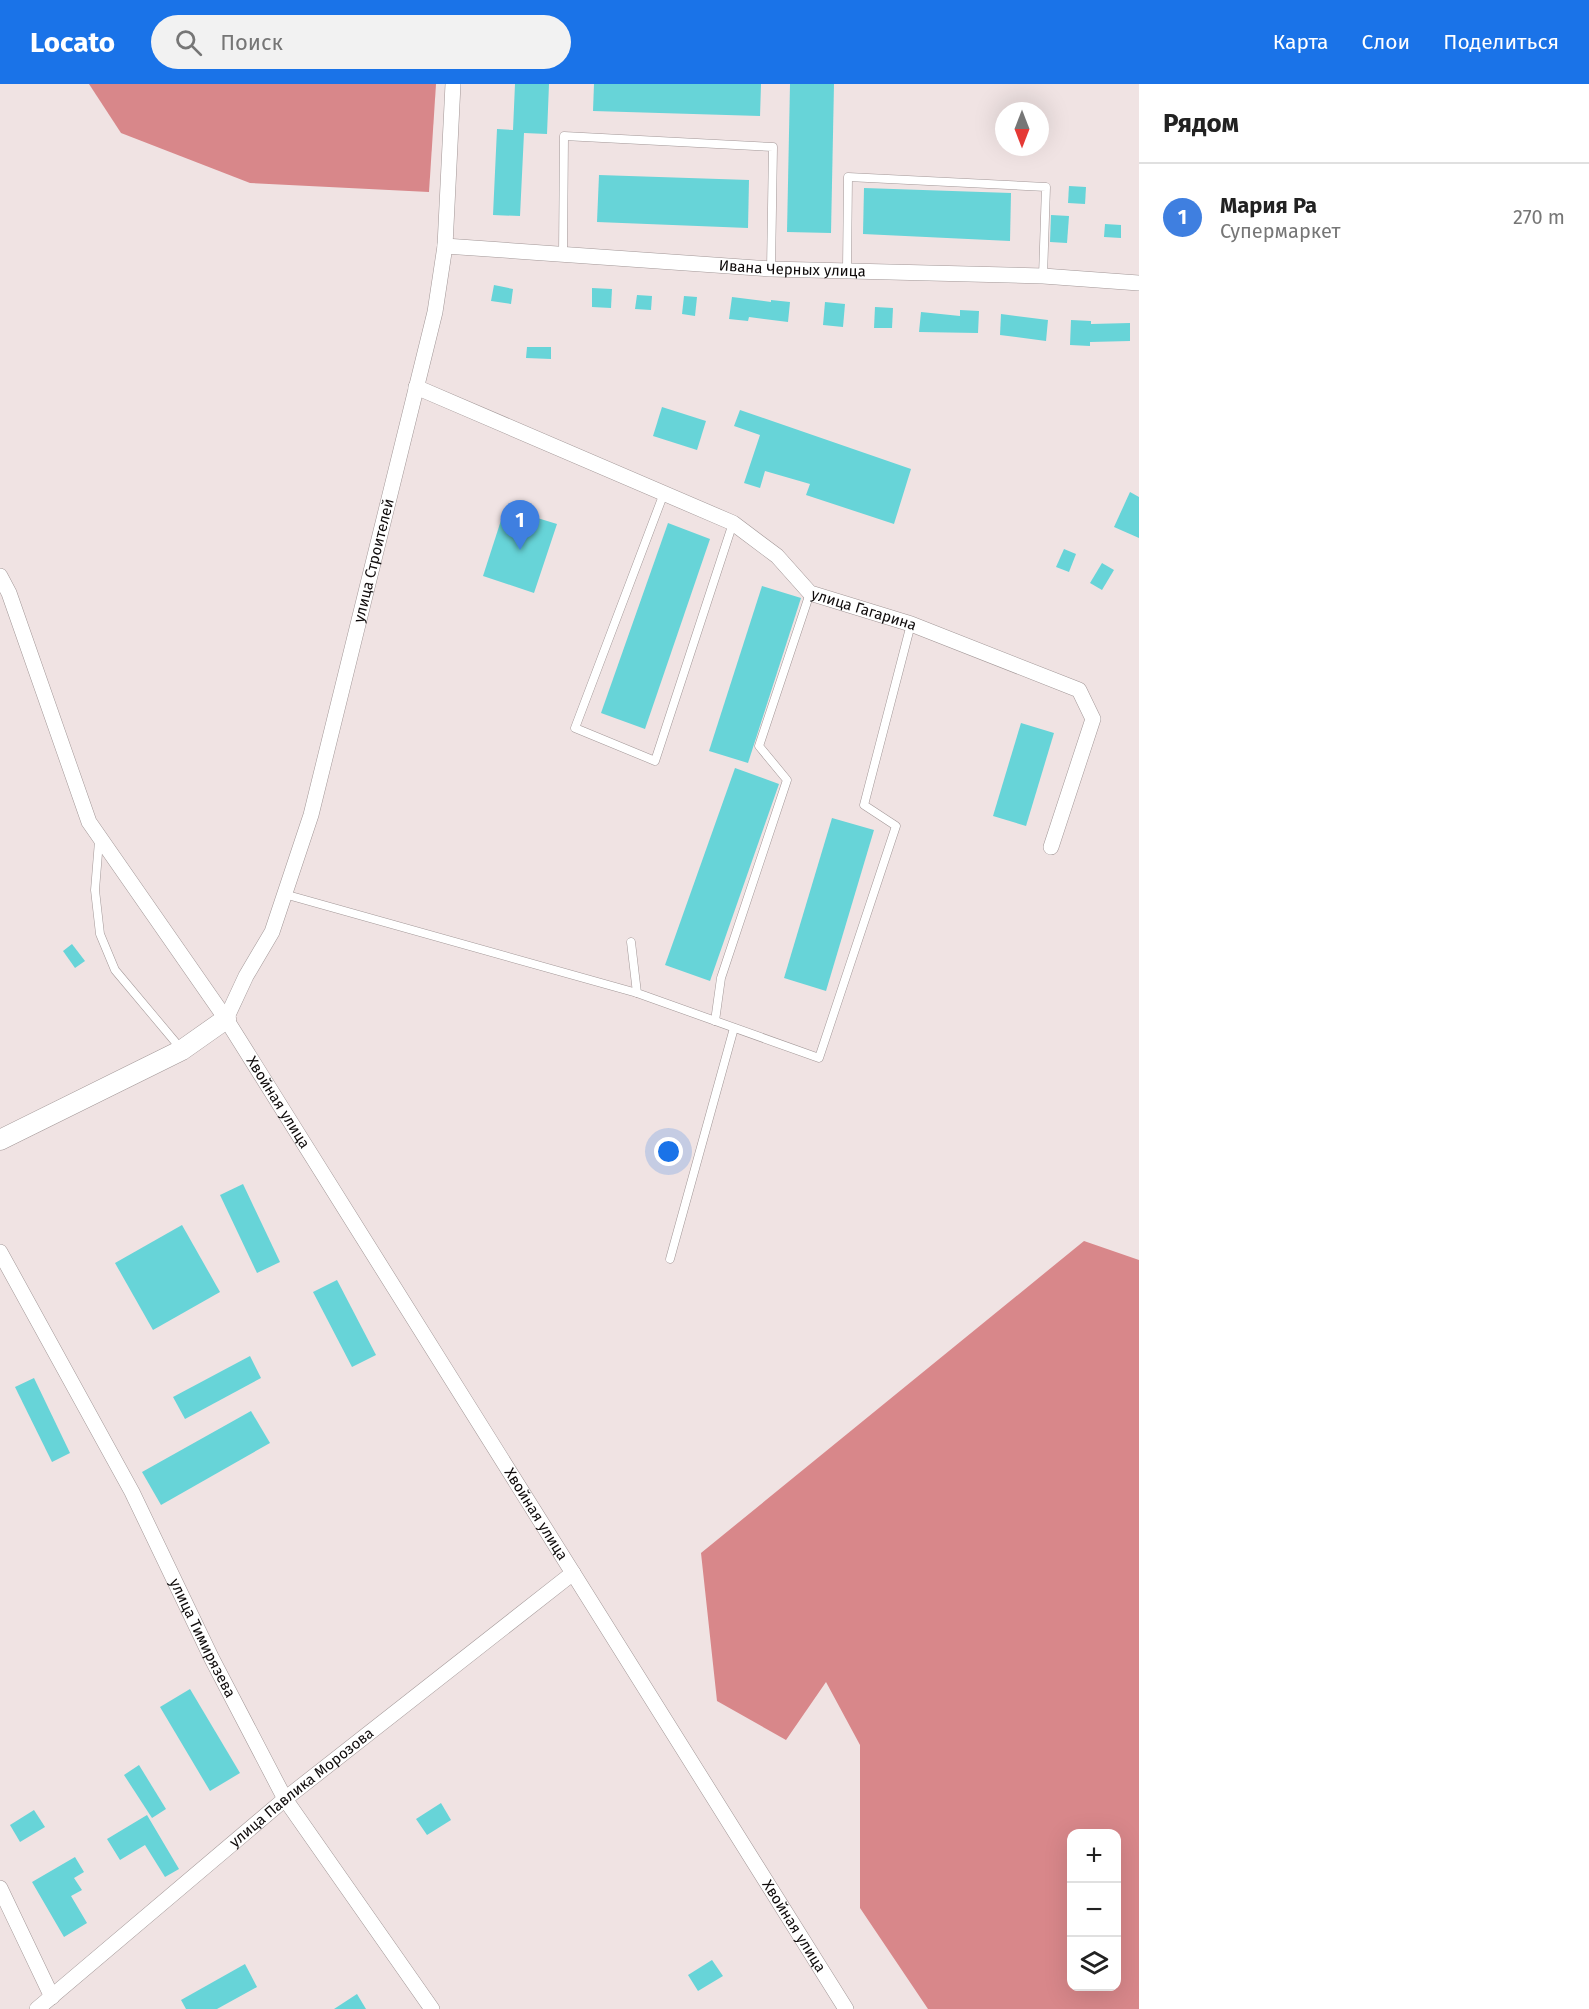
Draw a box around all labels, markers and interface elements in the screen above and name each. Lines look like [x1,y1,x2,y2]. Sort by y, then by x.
search box [151,15,571,69]
text: Locato [30,26,115,59]
icon: search [172,26,205,59]
text: Поиск [220,29,283,56]
text: Карта [1273,29,1329,55]
text: Слои [1362,29,1410,55]
text: Поделиться [1443,29,1559,55]
north arrow [995,102,1049,156]
text: Рядом [1163,108,1239,139]
text: Мария Ра [1220,192,1317,219]
text: 1 [1178,205,1187,229]
text: 270 m [1513,205,1565,229]
text: Супермаркет [1220,219,1340,243]
street label: Ивана Черных улица [718,256,866,280]
street label: улица Строителей [350,497,398,624]
pin: 1 [500,500,540,550]
street label: улица Гагарина [809,585,919,634]
street label: Хвойная улица [243,1053,314,1152]
your location [654,1137,683,1166]
street label: Хвойная улица [500,1465,572,1564]
street label: улица Тимирязева [166,1576,239,1701]
street label: улица Павлика Морозова [226,1724,377,1851]
map controls [1067,1829,1121,1991]
button: + [1067,1829,1121,1883]
street label: Хвойная улица [758,1877,830,1976]
button: − [1067,1883,1121,1937]
button: layers [1067,1937,1121,1991]

